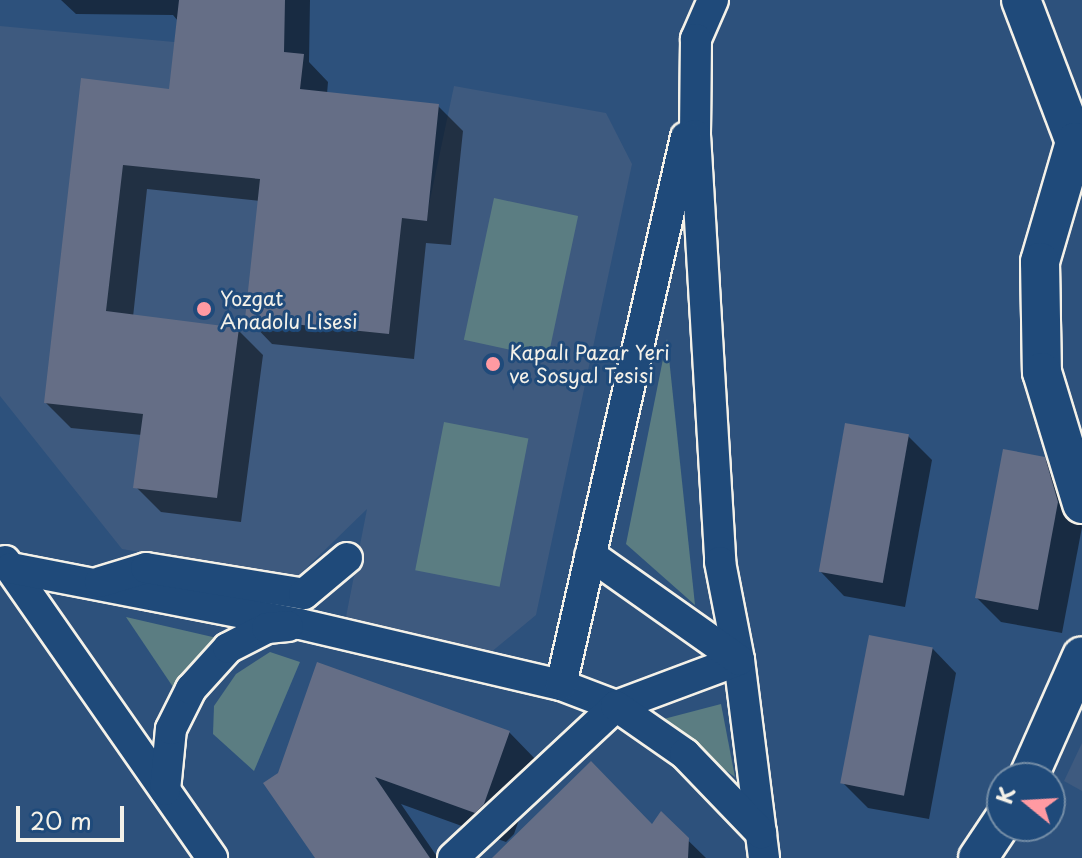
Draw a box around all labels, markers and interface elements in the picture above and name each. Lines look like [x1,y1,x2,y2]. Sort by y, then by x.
place label: Yozgat Anadolu Lisesi [220,286,357,333]
marker: Yozgat Anadolu Lisesi [195,300,213,318]
place label: Kapalı Pazar Yeri ve Sosyal Tesisi [509,340,672,387]
marker: Kapalı Pazar Yeri ve Sosyal Tesisi [484,355,502,373]
north arrow [986,762,1066,842]
text: K [986,782,1023,808]
scale bar [20,790,128,840]
text: 20 m [30,802,92,838]

